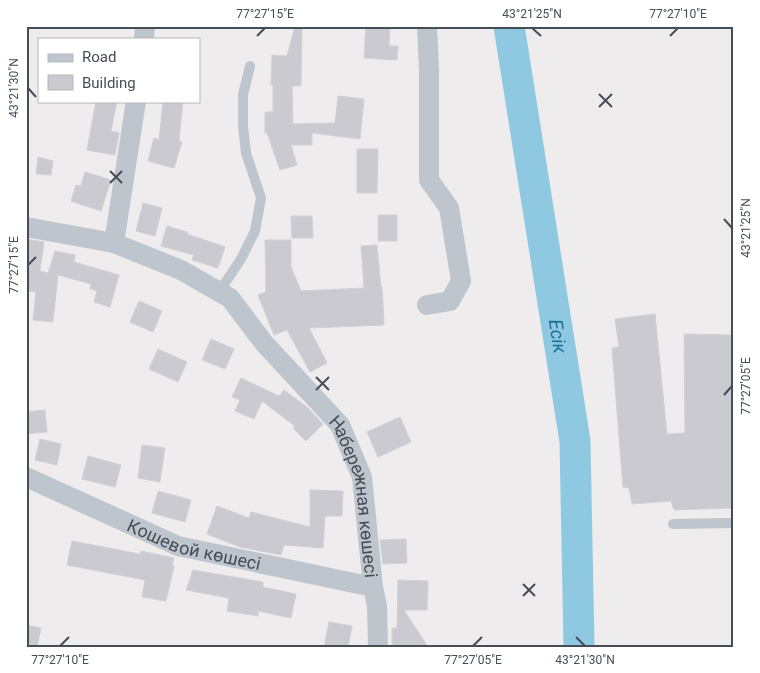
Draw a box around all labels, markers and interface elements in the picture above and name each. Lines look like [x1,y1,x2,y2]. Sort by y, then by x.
text: 77°27'15"E [236,7,294,21]
text: 43°21'25"N [502,7,562,21]
text: 77°27'10"E [649,7,707,21]
legend [38,38,200,102]
text: Road [82,48,116,66]
text: 43°21'30"N [7,58,21,118]
text: Building [82,74,136,92]
text: 43°21'25"N [739,198,753,258]
text: 77°27'15"E [7,236,21,294]
water label: Есік [544,317,573,356]
text: 77°27'05"E [739,357,753,415]
street label: Набережная көшесі [325,410,383,579]
street label: Кошевой көшесі [124,514,263,574]
text: 77°27'10"E [31,653,89,667]
text: 77°27'05"E [444,653,502,667]
text: 43°21'30"N [555,653,615,667]

